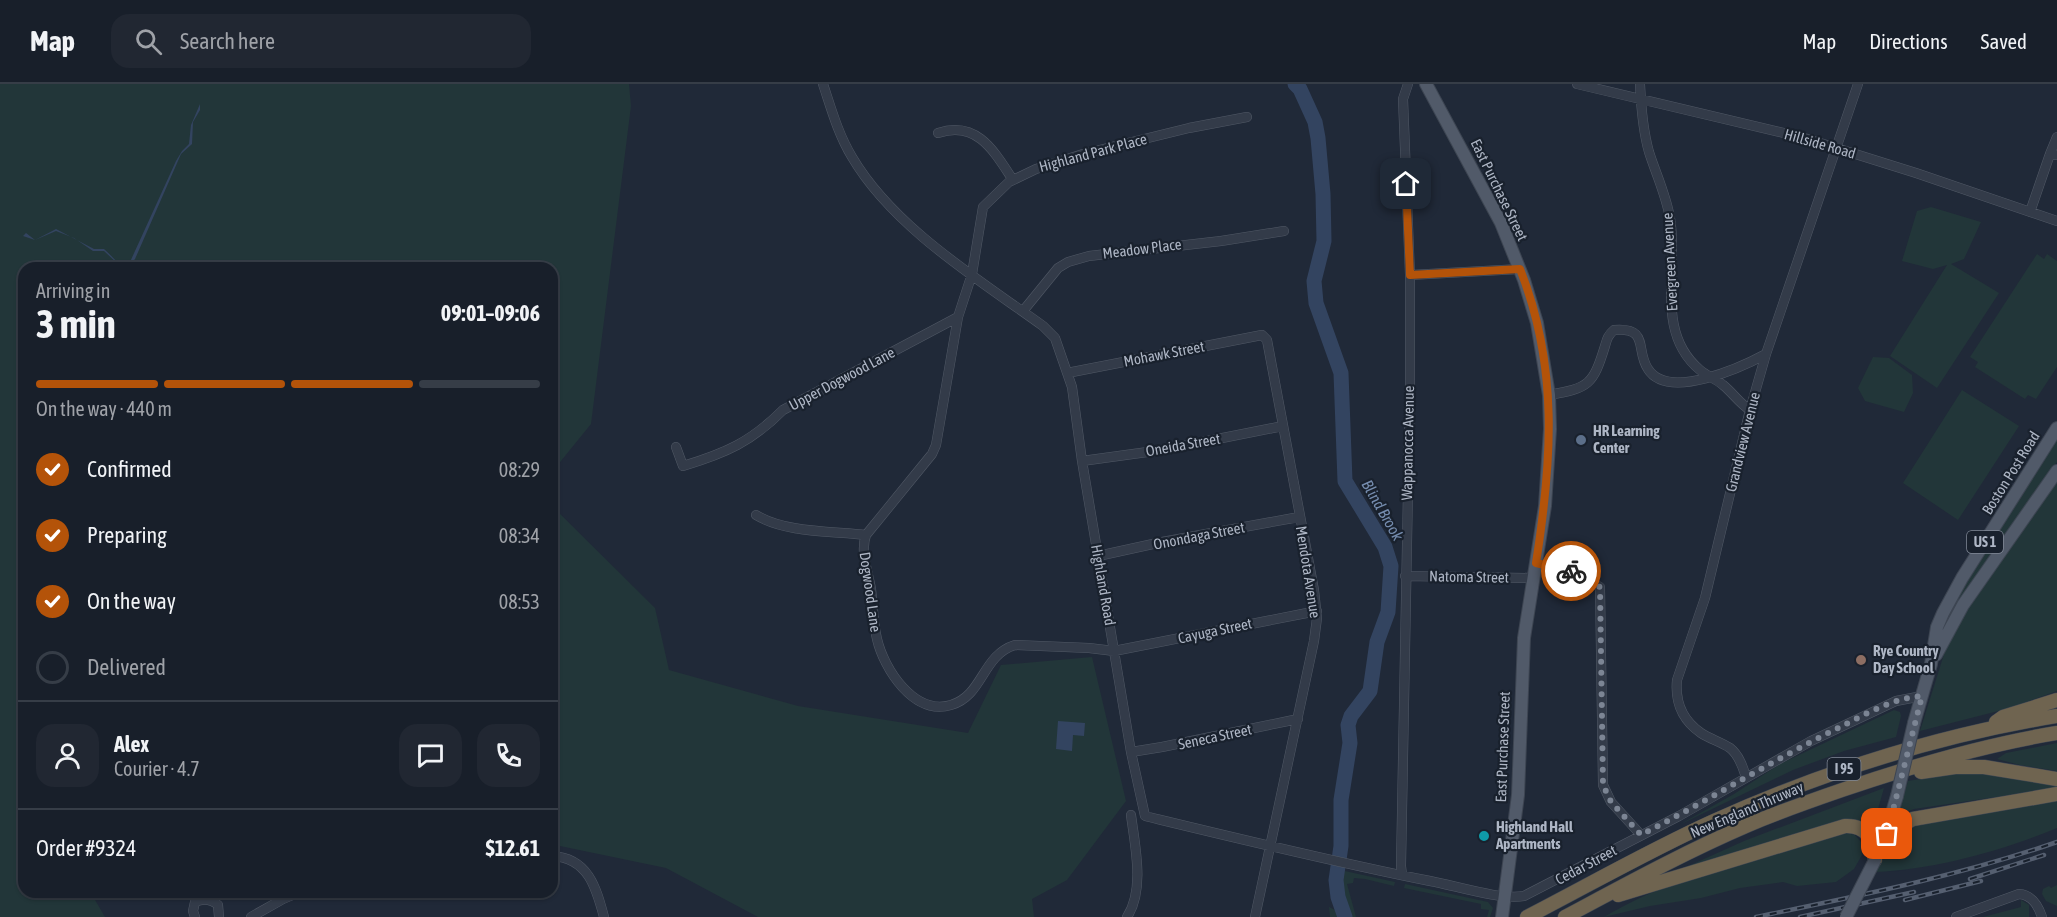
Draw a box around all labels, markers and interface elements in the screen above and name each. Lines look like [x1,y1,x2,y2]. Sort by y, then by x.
search box [111,14,531,68]
text: Map [30,25,75,57]
icon: search [132,25,165,58]
text: Search here [180,28,275,54]
text: Map [1802,29,1836,53]
text: Directions [1869,29,1948,53]
text: Saved [1981,29,2027,53]
street label: Hillside Road [1782,125,1858,162]
street label: Highland Park Place [1037,130,1149,175]
street label: East Purchase Street [1467,136,1531,243]
pin [1380,158,1431,209]
icon: home [1389,167,1422,200]
street label: Evergreen Avenue [1658,212,1681,312]
street label: Meadow Place [1101,235,1183,262]
text: Arriving in [36,279,110,302]
text: 09:01–09:06 [441,300,540,326]
text: 3 min [36,302,116,346]
street label: Mohawk Street [1122,337,1206,370]
street label: Upper Dogwood Lane [786,343,898,414]
street label: Wappanocca Avenue [1398,385,1417,500]
street label: Grandview Avenue [1722,390,1763,494]
text: On the way · 440 m [36,397,172,420]
place label: HR Learning Center [1593,422,1660,456]
street label: Boston Post Road [1978,428,2043,517]
street label: Oneida Street [1144,430,1221,459]
marker: HR Learning Center [1574,433,1588,447]
icon: check [36,453,69,486]
text: Confirmed [87,456,172,482]
text: 08:29 [499,458,540,481]
water label: Blind Brook [1358,477,1408,544]
street label: Onondaga Street [1152,518,1246,553]
icon: check [36,519,69,552]
text: Preparing [87,522,167,548]
text: 08:34 [499,524,540,547]
street label: Mendota Avenue [1293,525,1324,619]
road number: US 1 [1967,531,2003,553]
courier [1541,541,1601,601]
street label: Highland Road [1088,543,1119,627]
street label: Dogwood Lane [856,551,885,633]
icon: bike [1555,555,1588,588]
street label: Natoma Street [1429,567,1509,586]
icon: check [36,585,69,618]
text: On the way [87,588,176,614]
text: 08:53 [499,590,540,613]
street label: Cayuga Street [1176,614,1253,647]
place label: Rye Country Day School [1873,642,1939,676]
marker: Rye Country Day School [1854,653,1868,667]
text: Delivered [87,654,166,680]
street label: East Purchase Street [1492,691,1513,803]
street label: Seneca Street [1177,720,1253,753]
button: person [36,724,99,787]
button: chat [399,724,462,787]
button: phone [477,724,540,787]
text: Alex [114,731,149,757]
text: Courier · 4.7 [114,757,200,780]
road number: I 95 [1828,758,1860,780]
street label: New England Thruway [1688,778,1806,841]
pin [1861,808,1912,859]
icon: bag [1870,817,1903,850]
place label: Highland Hall Apartments [1495,818,1574,852]
marker: Highland Hall Apartments [1477,829,1491,843]
text: Order #9324 [36,835,136,861]
text: $12.61 [485,835,540,861]
street label: Cedar Street [1552,841,1619,888]

